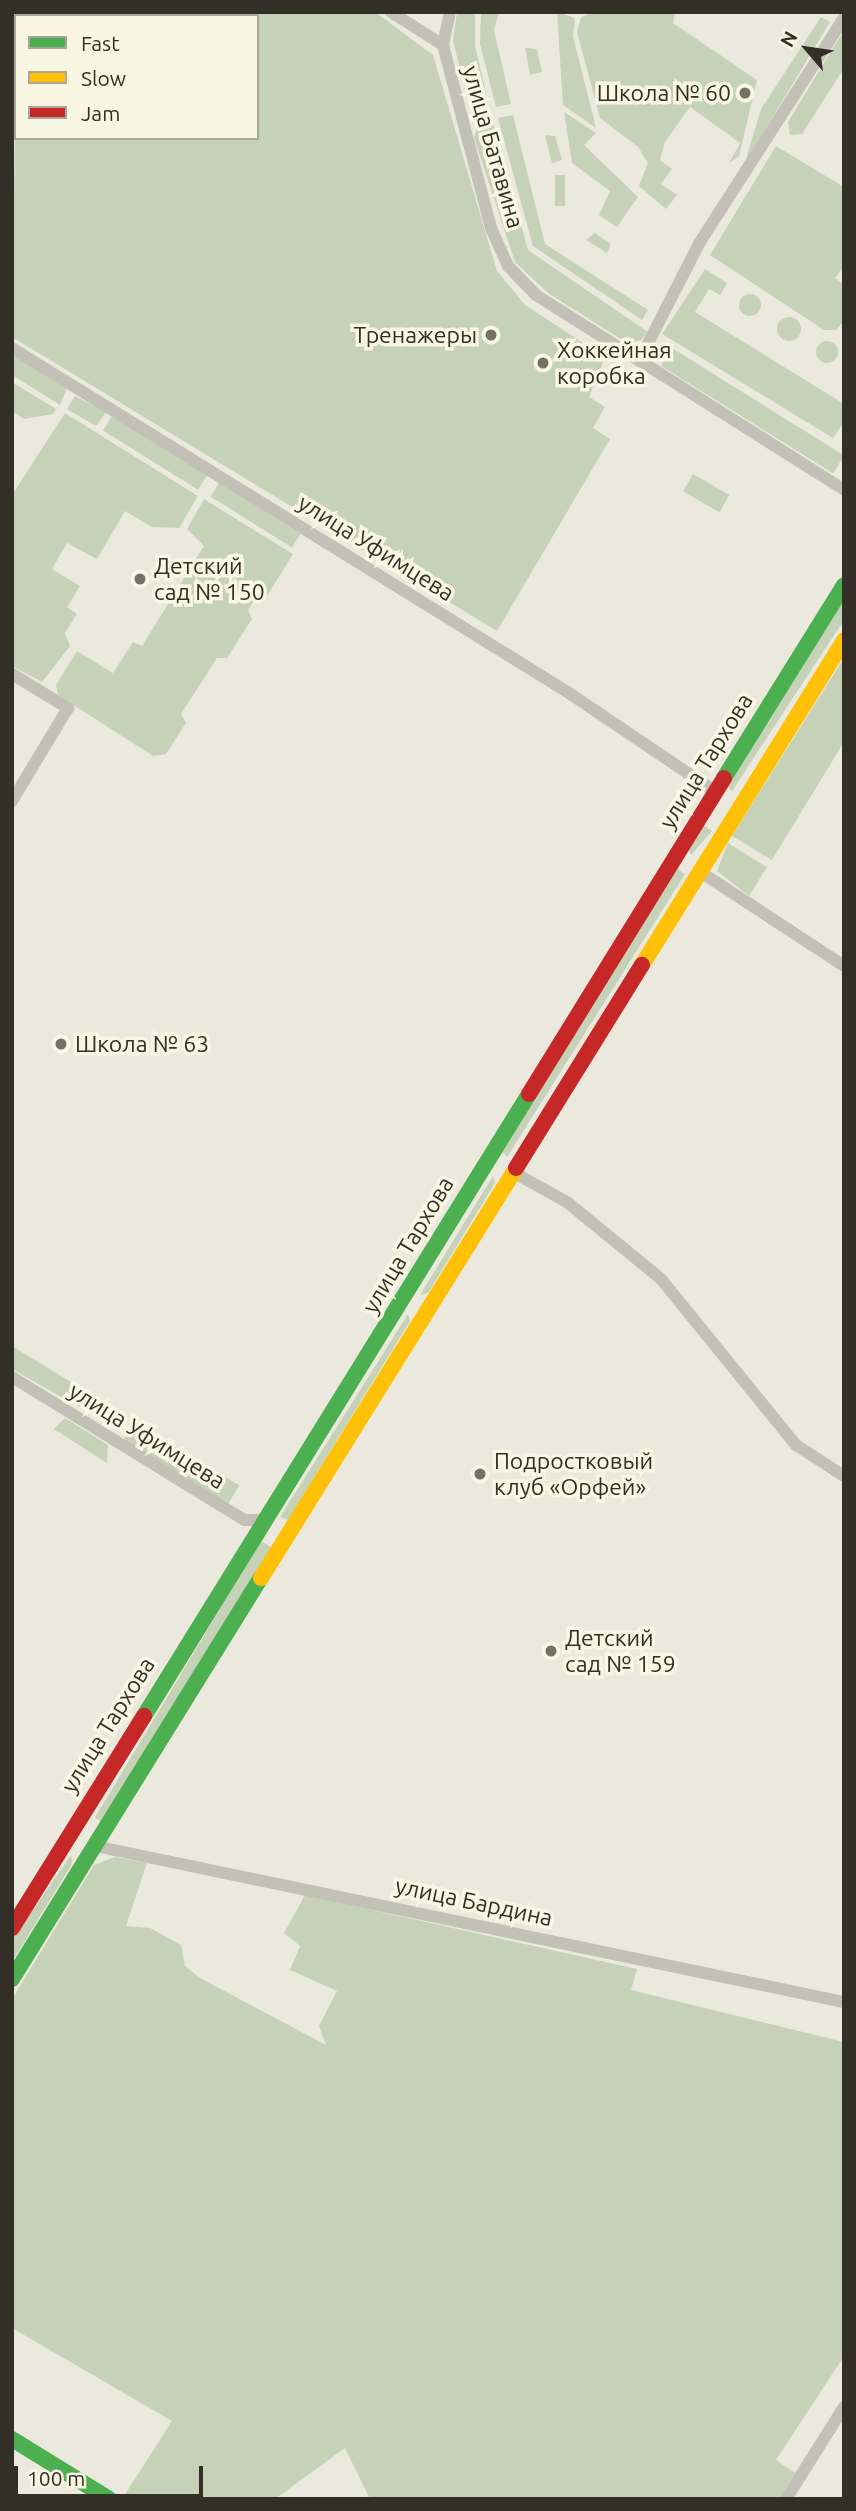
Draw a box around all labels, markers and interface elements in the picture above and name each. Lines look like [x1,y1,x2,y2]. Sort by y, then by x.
legend [14,14,259,140]
north arrow [772,14,842,84]
text: N [776,27,802,50]
text: Fast [81,31,119,55]
street label: улица Батавина [457,63,529,231]
text: Slow [81,66,126,90]
place label: Школа № 60 [597,79,731,107]
marker: Школа № 60 [737,85,753,101]
text: Jam [81,101,120,125]
place label: Тренажеры [353,321,477,349]
marker: Тренажеры [483,327,499,343]
place label: Хоккейная коробка [557,336,672,390]
marker: Хоккейная коробка [535,355,551,371]
street label: улица Уфимцева [293,489,459,607]
place label: Детский сад № 150 [154,552,265,606]
marker: Детский сад № 150 [132,571,148,587]
street label: улица Тархова [653,688,759,834]
place label: Школа № 63 [75,1030,209,1058]
marker: Школа № 63 [53,1036,69,1052]
street label: улица Тархова [356,1172,460,1318]
street label: улица Уфимцева [64,1377,230,1495]
place label: Подростковый клуб «Орфей» [494,1447,653,1501]
marker: Подростковый клуб «Орфей» [472,1466,488,1482]
place label: Детский сад № 159 [565,1624,676,1678]
marker: Детский сад № 159 [543,1643,559,1659]
street label: улица Тархова [55,1652,161,1798]
street label: улица Бардина [393,1872,555,1932]
scale bar [18,2452,206,2496]
text: 100 m [27,2466,85,2490]

